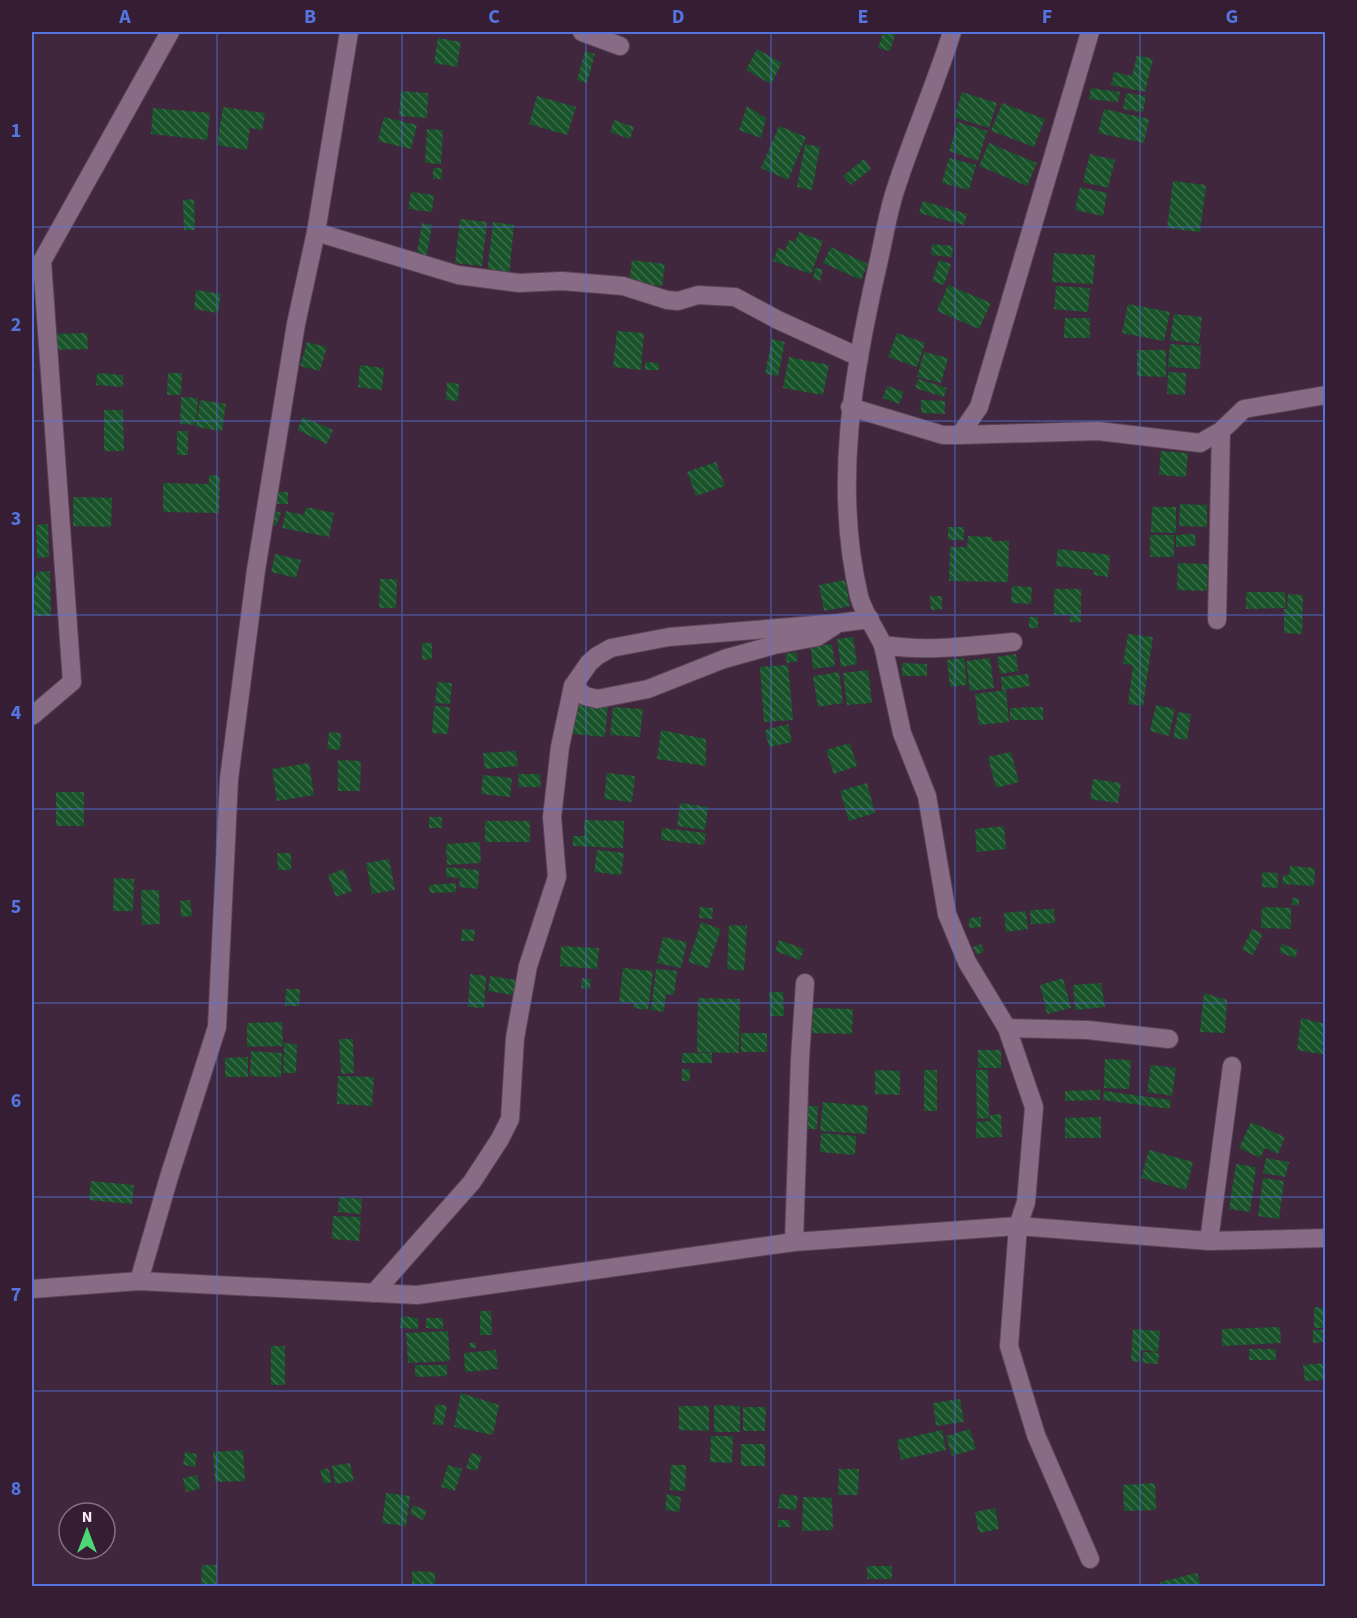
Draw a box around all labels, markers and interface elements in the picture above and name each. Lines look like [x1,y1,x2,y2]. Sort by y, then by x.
text: A [118,3,131,31]
text: B [304,3,316,31]
text: C [488,3,500,31]
text: D [672,3,684,31]
text: E [858,3,868,31]
text: F [1042,3,1052,31]
text: G [1226,3,1238,31]
text: 1 [11,117,21,145]
text: 2 [11,311,21,339]
text: 3 [11,505,21,533]
text: 4 [11,699,22,727]
text: 5 [11,893,21,921]
text: 6 [11,1087,21,1115]
text: 7 [11,1281,21,1309]
text: 8 [11,1475,21,1503]
north arrow [57,1501,117,1561]
text: N [82,1506,92,1528]

